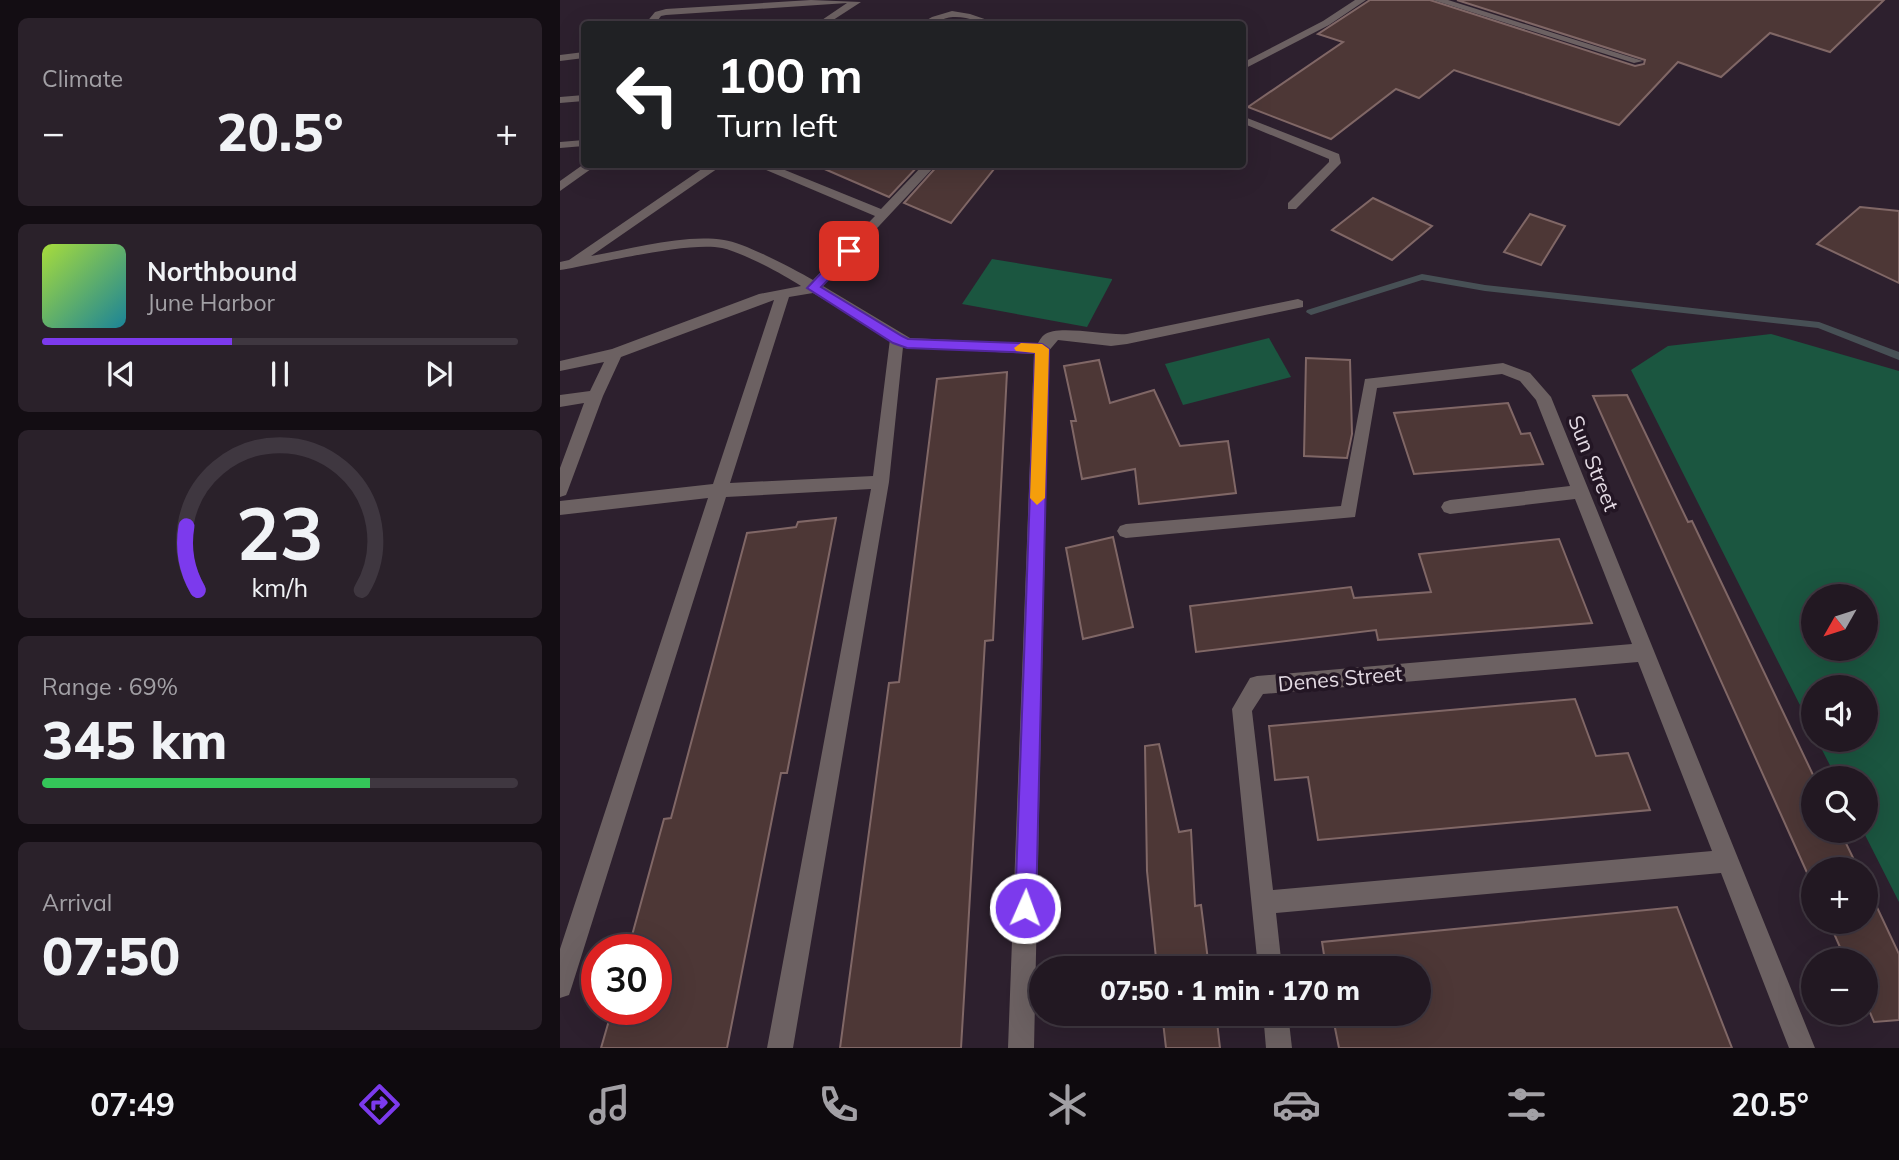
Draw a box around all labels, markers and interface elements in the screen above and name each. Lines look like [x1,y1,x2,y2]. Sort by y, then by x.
text: 100 m [717,44,863,105]
icon: left [602,49,693,140]
text: Climate [42,64,123,93]
text: 20.5° [216,99,344,164]
text: Turn left [717,105,837,145]
text: − [42,108,65,156]
text: + [495,108,518,156]
pin [819,221,879,281]
icon: arrive [830,232,868,270]
text: Northbound [147,255,297,288]
text: June Harbor [147,288,275,317]
icon: previous [102,355,140,393]
icon: pause [261,355,299,393]
icon: next [420,355,458,393]
street label: Sun Street [1563,411,1625,515]
text: 23 [236,487,324,578]
text: km/h [252,572,308,603]
north arrow [1801,584,1878,662]
map controls [1801,584,1878,1025]
street label: Denes Street [1277,660,1403,696]
text: Range · 69% [42,672,178,701]
button: sound [1801,675,1878,752]
text: 345 km [42,707,227,772]
button: search [1801,766,1878,843]
button: + [1801,857,1878,934]
position arrow [988,871,1062,945]
text: Arrival [42,888,112,917]
text: 07:50 [42,923,180,988]
speed limit sign: 30 [581,934,672,1025]
button: − [1801,948,1878,1025]
text: 07:50 · 1 min · 170 m [1100,974,1360,1007]
icon: directions [355,1080,404,1129]
icon: music [585,1080,634,1129]
icon: phone [814,1080,863,1129]
icon: climate [1043,1080,1092,1129]
icon: car [1272,1080,1321,1129]
icon: filters [1502,1080,1551,1129]
text: 07:49 [90,1084,175,1124]
text: 20.5° [1731,1084,1809,1124]

